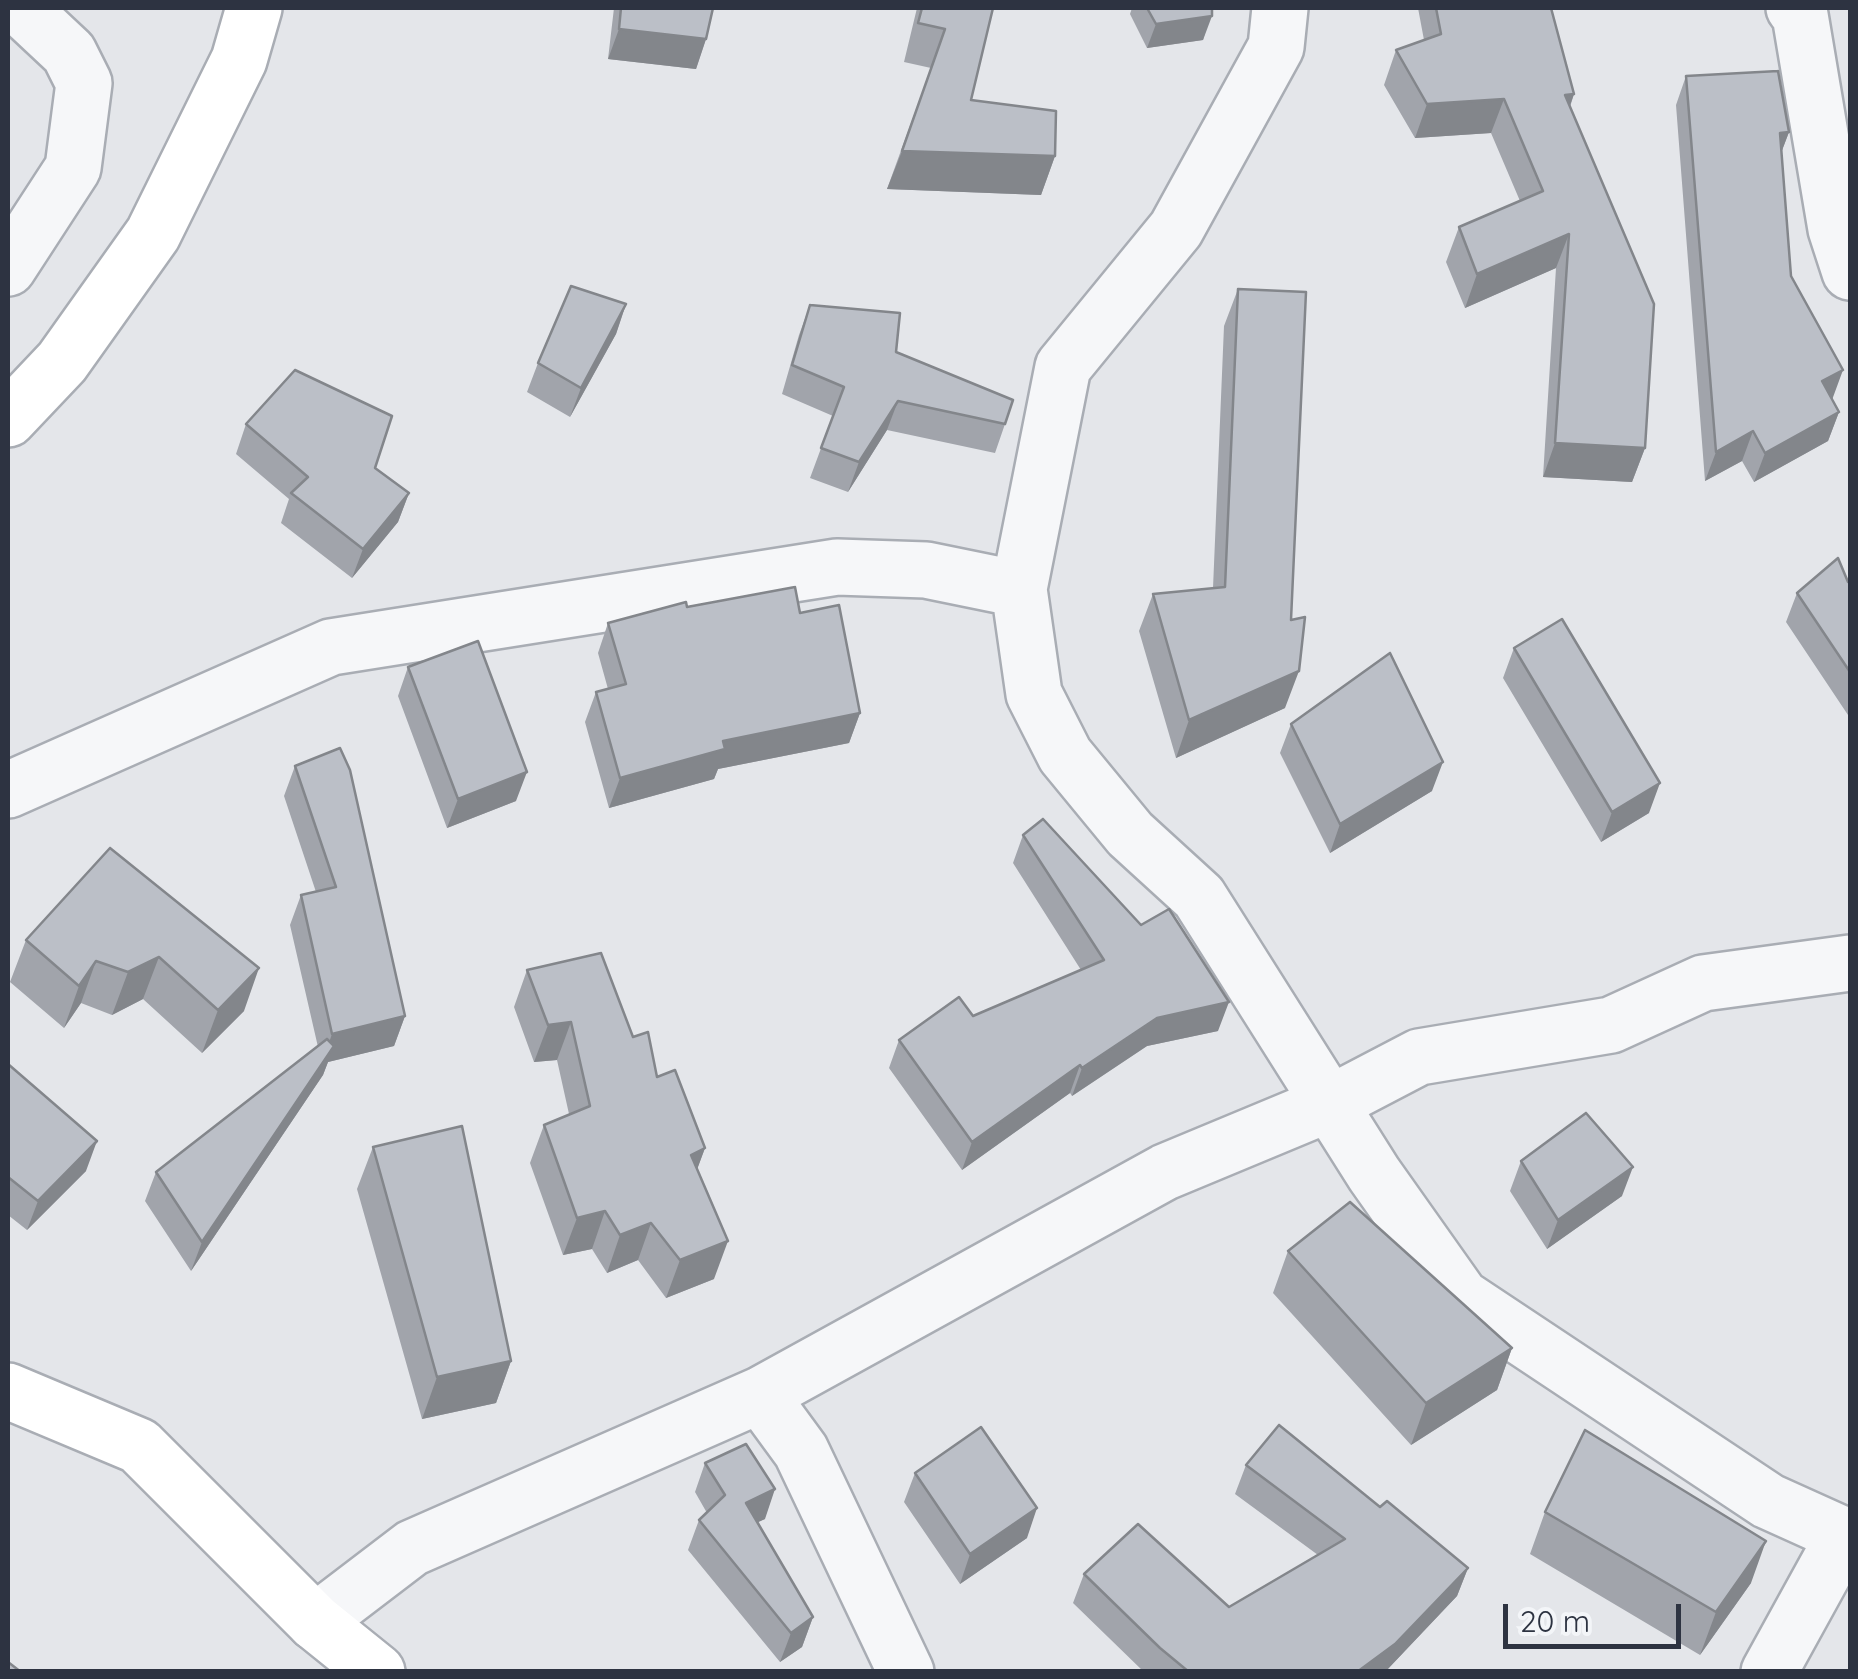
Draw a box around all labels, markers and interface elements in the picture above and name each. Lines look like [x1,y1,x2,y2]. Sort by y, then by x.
scale bar [1508,1584,1686,1646]
text: 20 m [1520,1602,1590,1640]

